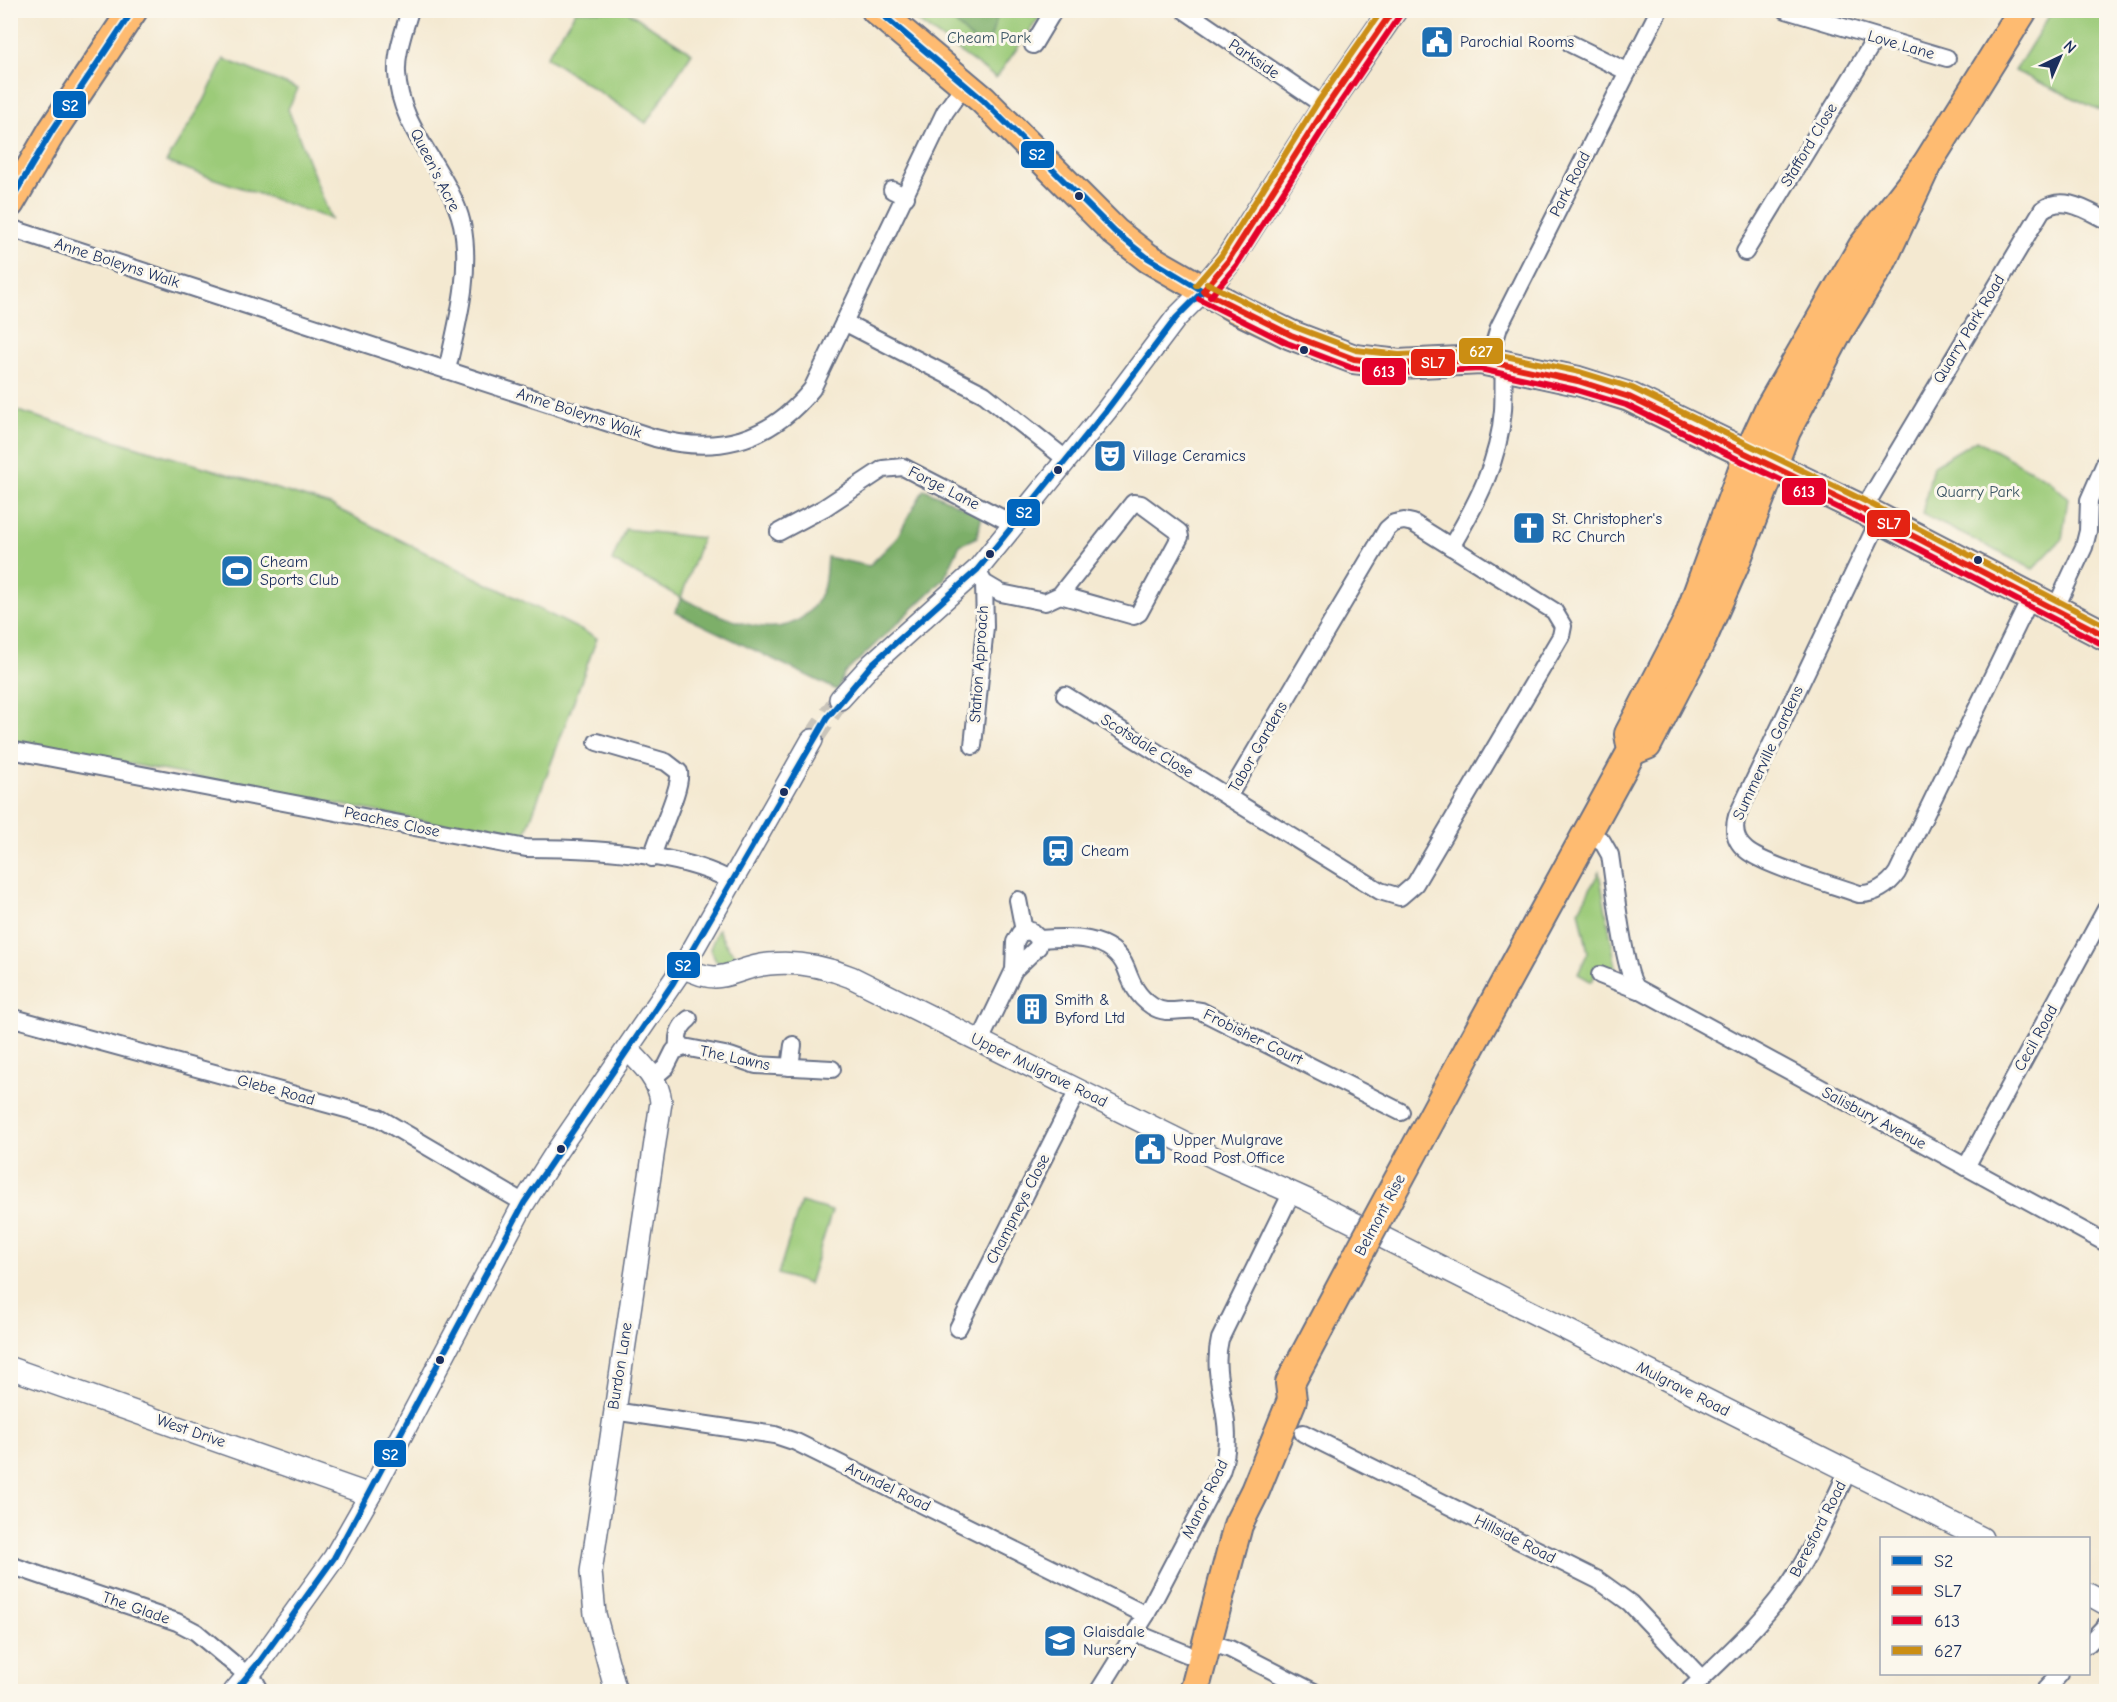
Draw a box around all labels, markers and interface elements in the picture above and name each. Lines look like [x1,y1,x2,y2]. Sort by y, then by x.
public building icon: Parochial Rooms [1419,24,1455,60]
street label: Love Lane [1866,27,1936,63]
north arrow [2030,27,2090,87]
park label: Cheam Park [947,29,1031,47]
place label: Parochial Rooms [1460,33,1575,51]
street label: Parkside [1225,35,1283,83]
text: N [2060,37,2080,57]
line badge: S2 [52,90,87,119]
text: S2 [62,97,78,115]
street label: Stafford Close [1777,100,1841,190]
street label: Queen's Acre [406,126,464,214]
line badge: S2 [1020,140,1055,169]
text: S2 [1029,146,1045,164]
street label: Park Road [1546,148,1594,220]
unlabelled marker [1073,190,1085,202]
street label: Anne Boleyns Walk [52,234,182,292]
street label: Quarry Park Road [1929,271,2009,387]
line badge: 627 [1458,337,1504,365]
text: 627 [1469,343,1493,361]
unlabelled marker [1298,344,1310,356]
line badge: SL7 [1410,348,1456,377]
text: SL7 [1421,354,1446,372]
line badge: 613 [1361,357,1407,386]
text: 613 [1373,363,1395,381]
street label: Anne Boleyns Walk [514,384,644,442]
theatre icon: Village Ceramics [1092,438,1128,474]
place label: Village Ceramics [1133,447,1246,465]
street label: Forge Lane [905,462,983,514]
unlabelled marker [1052,464,1064,476]
line badge: 613 [1781,477,1827,506]
text: 613 [1793,483,1815,501]
park label: Quarry Park [1936,483,2020,501]
line badge: S2 [1006,498,1041,527]
text: S2 [1016,504,1032,522]
line badge: SL7 [1866,509,1911,538]
church icon: St. Christopher's RC Church [1511,510,1547,546]
place label: St. Christopher's RC Church [1552,510,1662,546]
text: SL7 [1877,515,1902,533]
unlabelled marker [984,548,996,560]
sports icon: Cheam Sports Club [219,553,255,589]
place label: Cheam Sports Club [260,553,339,589]
unlabelled marker [1972,554,1984,566]
street label: Station Approach [966,605,992,723]
street label: Summerville Gardens [1729,683,1807,823]
street label: Tabor Gardens [1225,698,1291,795]
street label: Scotsdale Close [1097,710,1197,782]
unlabelled marker [778,786,790,798]
street label: Peaches Close [343,803,441,841]
station icon: Cheam [1040,833,1076,869]
place label: Cheam [1081,842,1129,860]
line badge: S2 [666,951,701,979]
text: S2 [675,957,691,975]
building icon: Smith & Byford Ltd [1014,991,1050,1027]
place label: Smith & Byford Ltd [1055,991,1125,1027]
street label: Cecil Road [2011,1002,2061,1074]
street label: Frobisher Court [1200,1005,1306,1069]
street label: Upper Mulgrave Road [968,1029,1110,1111]
street label: The Lawns [698,1042,772,1074]
street label: Glebe Road [235,1071,317,1109]
street label: Salisbury Avenue [1819,1083,1929,1153]
public building icon: Upper Mulgrave Road Post Office [1132,1131,1168,1167]
place label: Upper Mulgrave Road Post Office [1173,1131,1285,1167]
unlabelled marker [555,1143,567,1155]
street label: Champneys Close [983,1151,1053,1267]
street label: Belmont Rise [1351,1171,1409,1259]
street label: Burdon Lane [604,1321,636,1411]
unlabelled marker [434,1354,446,1366]
street label: Mulgrave Road [1633,1358,1733,1420]
street label: West Drive [154,1411,228,1451]
line badge: S2 [373,1439,407,1468]
text: S2 [382,1446,398,1464]
street label: Manor Road [1178,1457,1232,1541]
street label: Arundel Road [842,1459,934,1515]
street label: Beresford Road [1786,1478,1850,1580]
street label: Hillside Road [1471,1511,1559,1567]
legend [1880,1537,2090,1675]
text: S2 [1934,1551,1953,1572]
text: SL7 [1934,1581,1962,1602]
street label: The Glade [100,1588,172,1628]
text: 613 [1934,1611,1960,1632]
school or university icon: Glaisdale Nursery [1042,1623,1078,1659]
place label: Glaisdale Nursery [1083,1623,1145,1659]
text: 627 [1934,1641,1962,1662]

